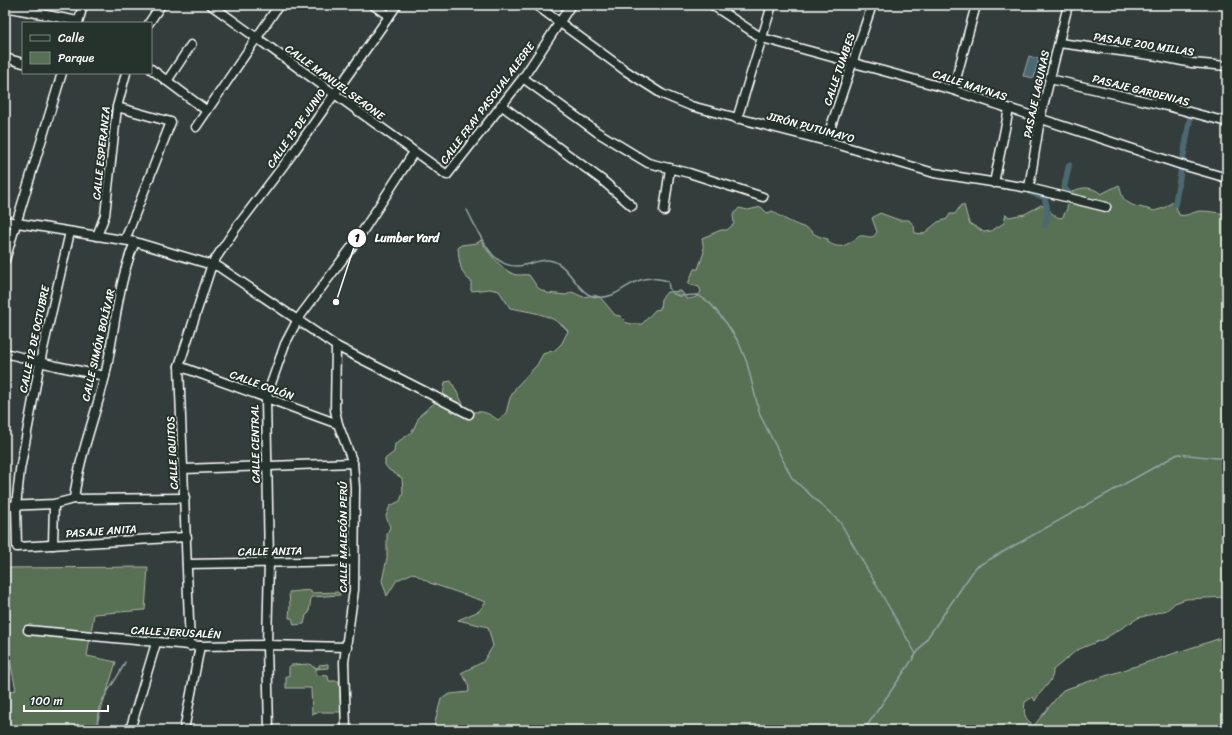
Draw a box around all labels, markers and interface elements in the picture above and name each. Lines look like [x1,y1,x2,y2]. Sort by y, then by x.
legend [22,22,152,74]
text: Calle [58,27,85,49]
street label: PASAJE 200 MILLAS [1092,27,1196,62]
street label: CALLE TUMBES [818,30,861,108]
street label: CALLE FRAY PASCUAL ALEGRE [435,37,540,168]
street label: CALLE MANUEL SEAONE [281,40,389,126]
text: Parque [58,47,95,69]
street label: PASAJE LAGUNAS [1018,48,1055,140]
street label: CALLE MAYNAS [930,64,1010,106]
street label: PASAJE GARDENIAS [1090,69,1192,112]
street label: CALLE 15 DE JUNIO [262,84,331,172]
street label: CALLE ESPERANZA [87,106,116,201]
street label: JIRÓN PUTUMAYO [764,106,857,148]
callout: Lumber Yard [347,226,447,250]
text: 1 [354,227,360,249]
text: Lumber Yard [375,227,441,249]
street label: CALLE 12 DE OCTUBRE [14,283,55,394]
street label: CALLE SIMÓN BOLÍVAR [76,287,121,403]
street label: CALLE COLÓN [227,365,297,406]
street label: CALLE CENTRAL [245,405,266,483]
street label: CALLE IQUITOS [161,416,184,490]
street label: CALLE MALECÓN PERÚ [334,481,353,593]
street label: PASAJE ANITA [65,520,137,543]
street label: CALLE ANITA [238,541,302,562]
street label: CALLE JERUSALÉN [130,621,222,644]
scale bar [24,687,108,713]
text: 100 m [30,690,63,712]

